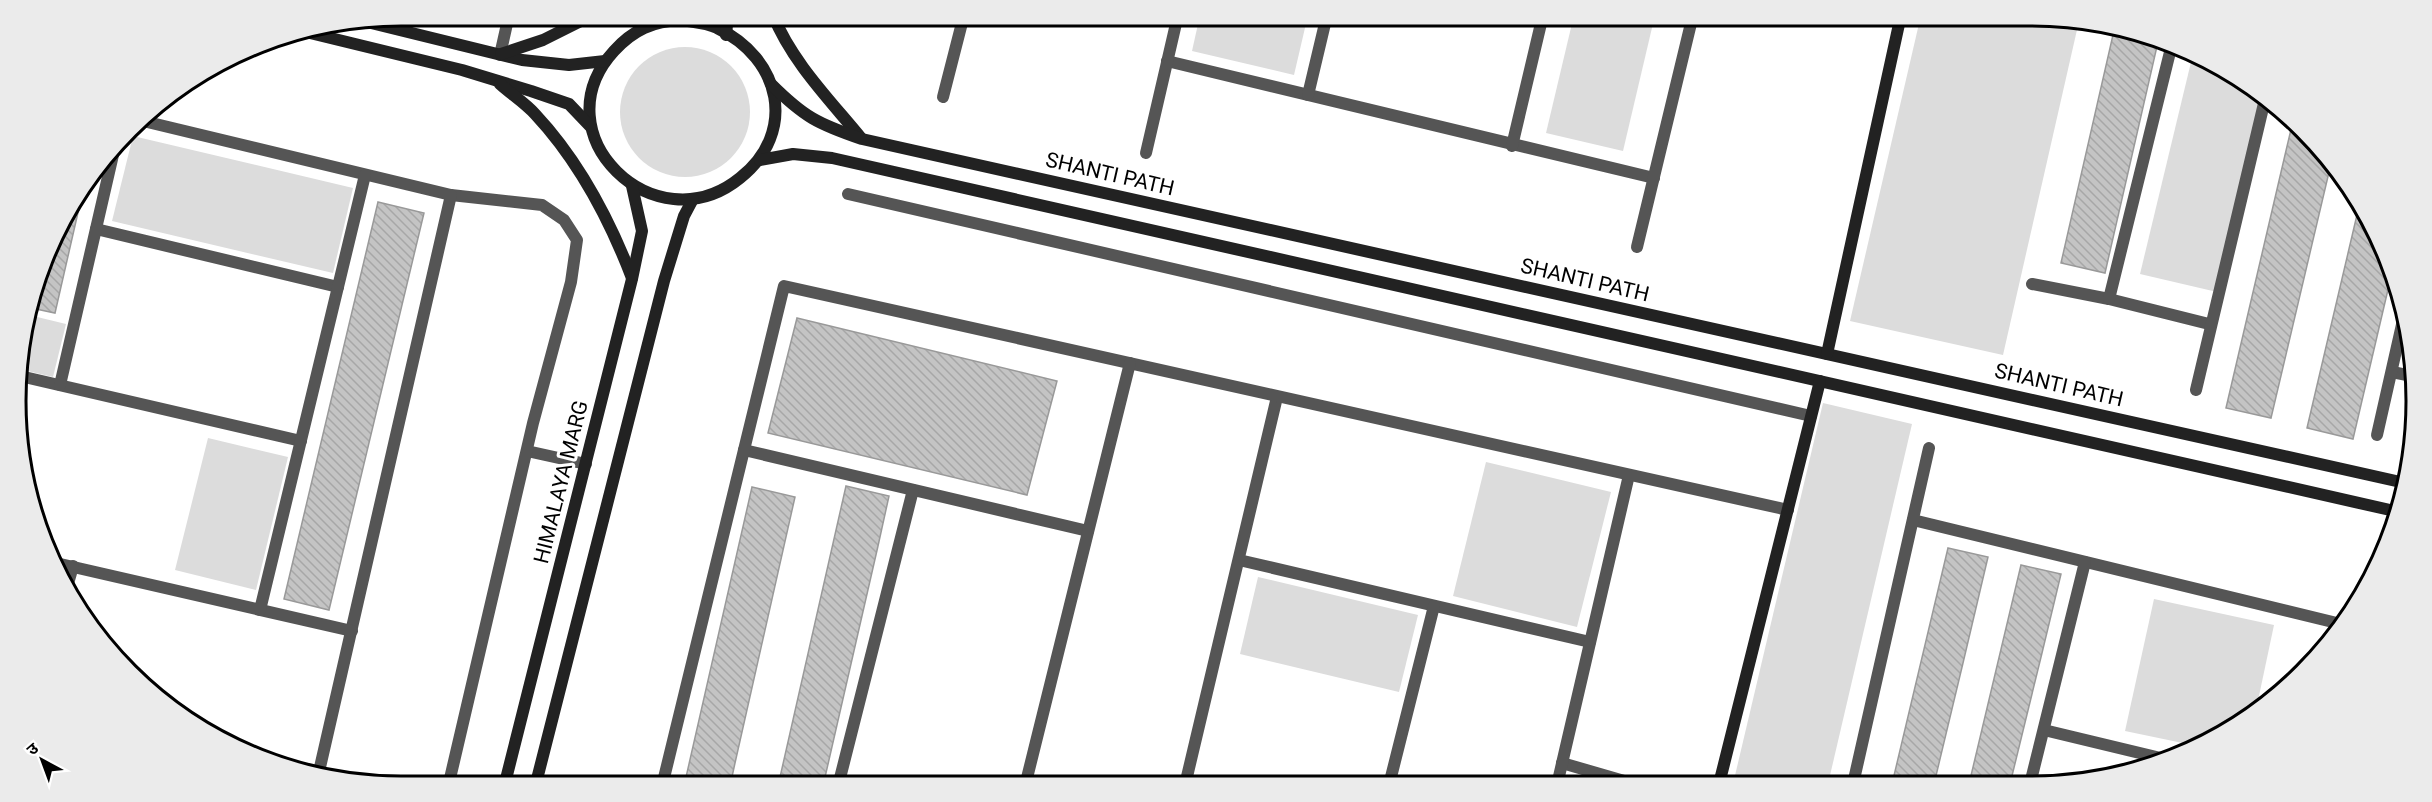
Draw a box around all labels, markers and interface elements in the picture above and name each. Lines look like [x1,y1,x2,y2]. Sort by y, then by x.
street label: SHANTI PATH [1043,148,1177,200]
street label: SHANTI PATH [1518,254,1652,306]
street label: SHANTI PATH [1992,359,2126,411]
street label: HIMALAYA MARG [529,398,593,566]
north arrow [12,730,72,790]
text: उ [23,738,43,759]

